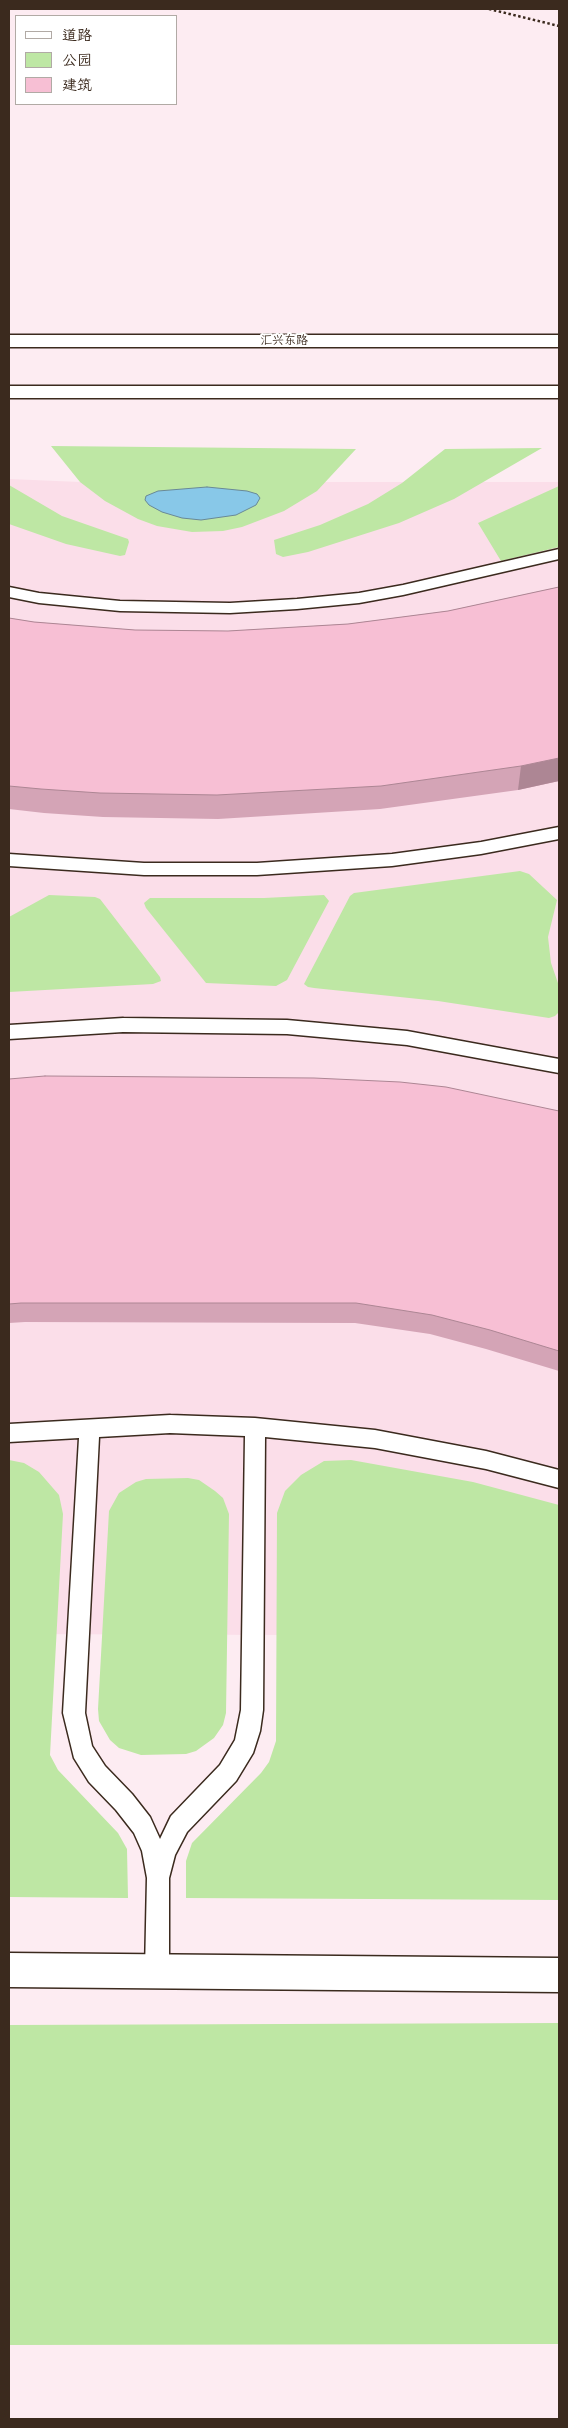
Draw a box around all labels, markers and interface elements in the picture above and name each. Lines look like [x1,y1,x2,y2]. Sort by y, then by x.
legend [15,15,178,105]
text: 道路 [62,26,92,45]
text: 公园 [62,51,92,70]
text: 建筑 [62,76,92,95]
street label: 汇兴东路 [260,334,308,348]

